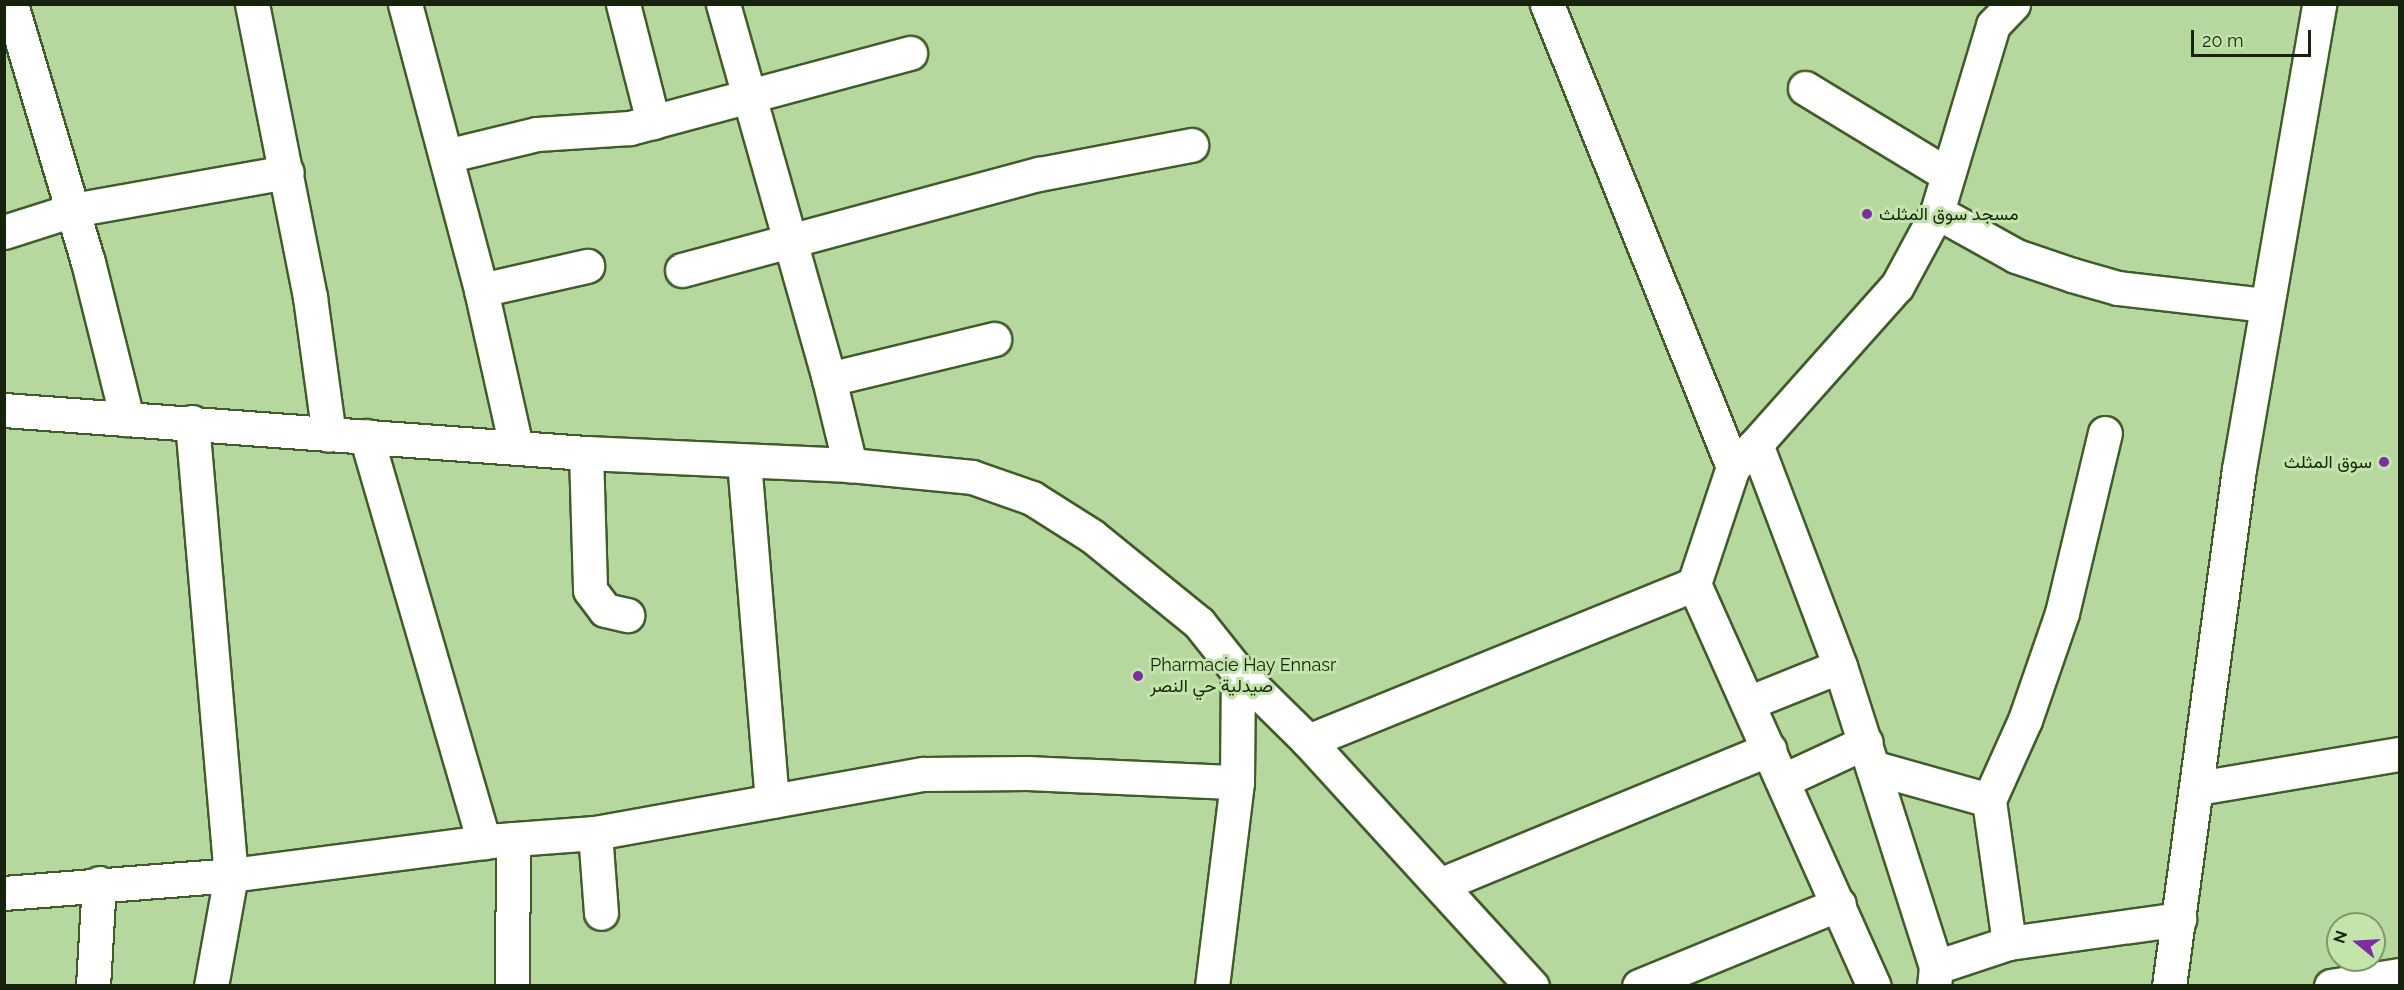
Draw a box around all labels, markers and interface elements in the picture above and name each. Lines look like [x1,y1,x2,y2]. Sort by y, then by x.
scale bar [2194,18,2314,56]
text: 20 m [2202,30,2244,51]
place label: مسجد سوق المثلث [1879,203,2018,225]
marker: مسجد سوق المثلث [1860,207,1874,221]
place label: سوق المثلث [2284,451,2372,473]
marker: سوق المثلث [2377,455,2391,469]
place label: Pharmacie Hay Ennasr صيدلية حي النصر [1150,655,1337,698]
marker: Pharmacie Hay Ennasr صيدلية حي النصر [1131,669,1145,683]
north arrow [2326,912,2386,972]
text: N [2329,928,2351,946]

